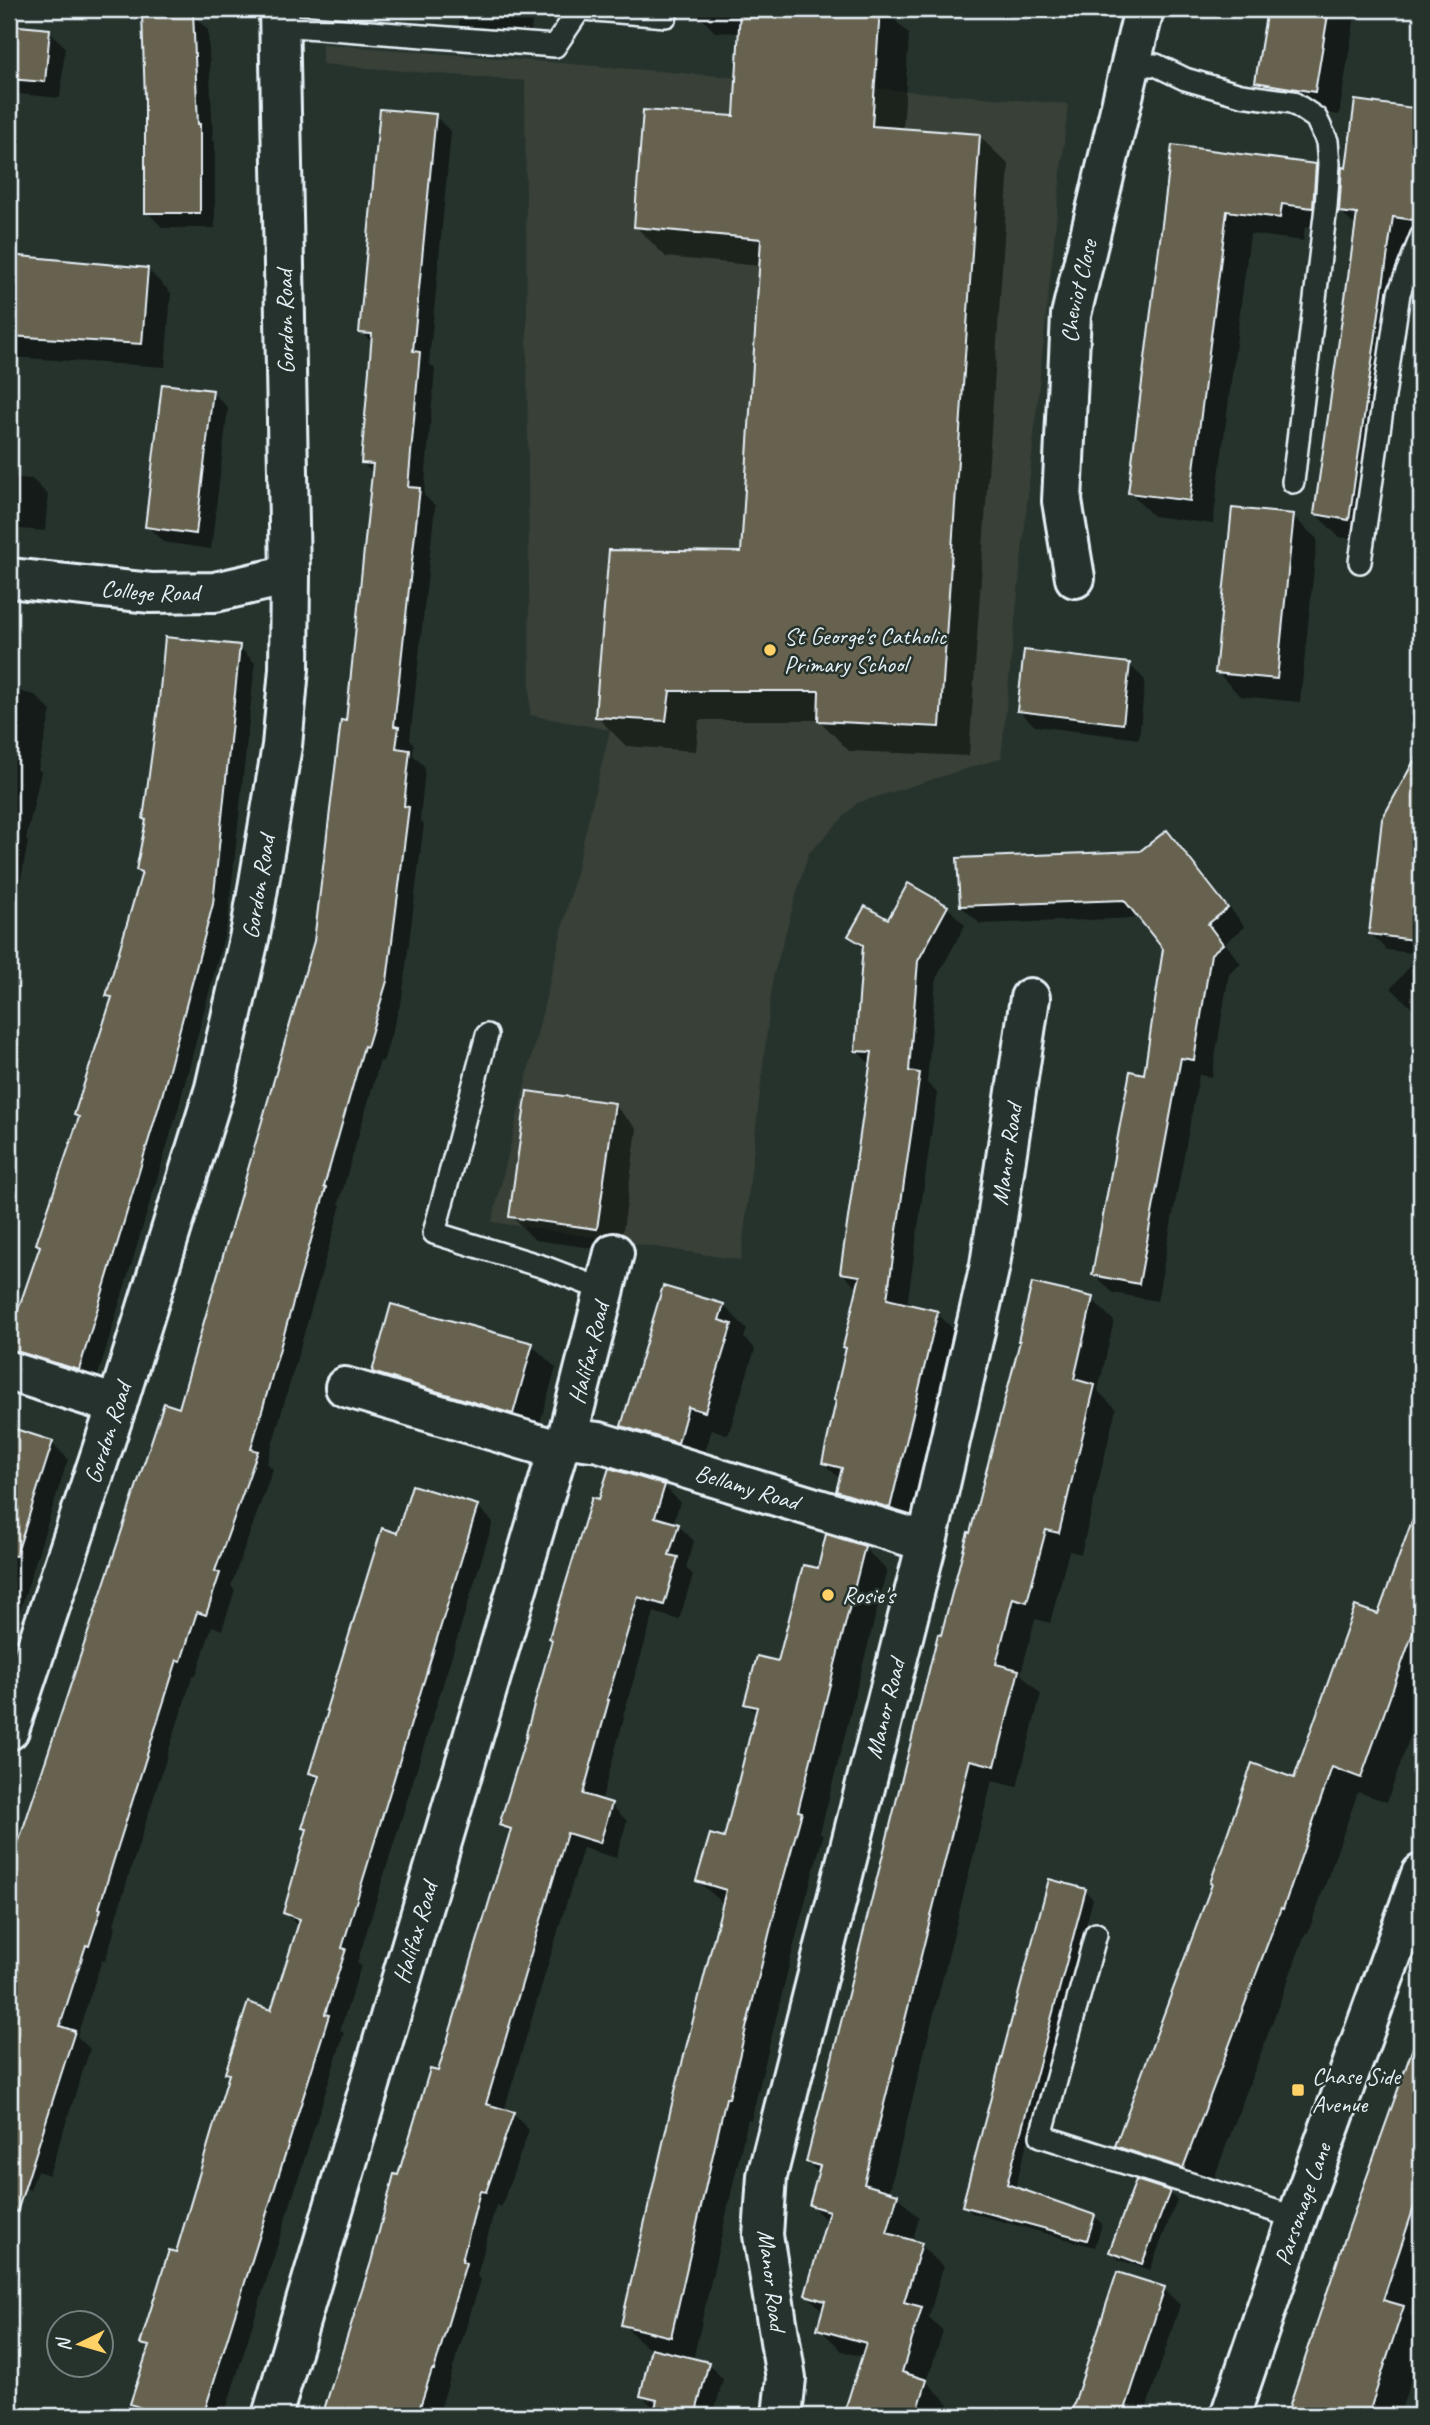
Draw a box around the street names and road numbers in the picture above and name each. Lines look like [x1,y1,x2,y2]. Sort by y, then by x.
street label: Cheviot Close [1055,234,1104,343]
street label: Gordon Road [269,266,301,374]
street label: College Road [100,573,203,608]
street label: Gordon Road [234,829,282,942]
street label: Manor Road [984,1098,1029,1207]
street label: Halifax Road [561,1296,617,1407]
street label: Gordon Road [77,1375,139,1487]
street label: Bellamy Road [692,1457,806,1518]
street label: Manor Road [858,1652,913,1762]
street label: Halifax Road [386,1875,445,1987]
street label: Parsonage Lane [1267,2137,1339,2269]
street label: Manor Road [751,2228,794,2336]

